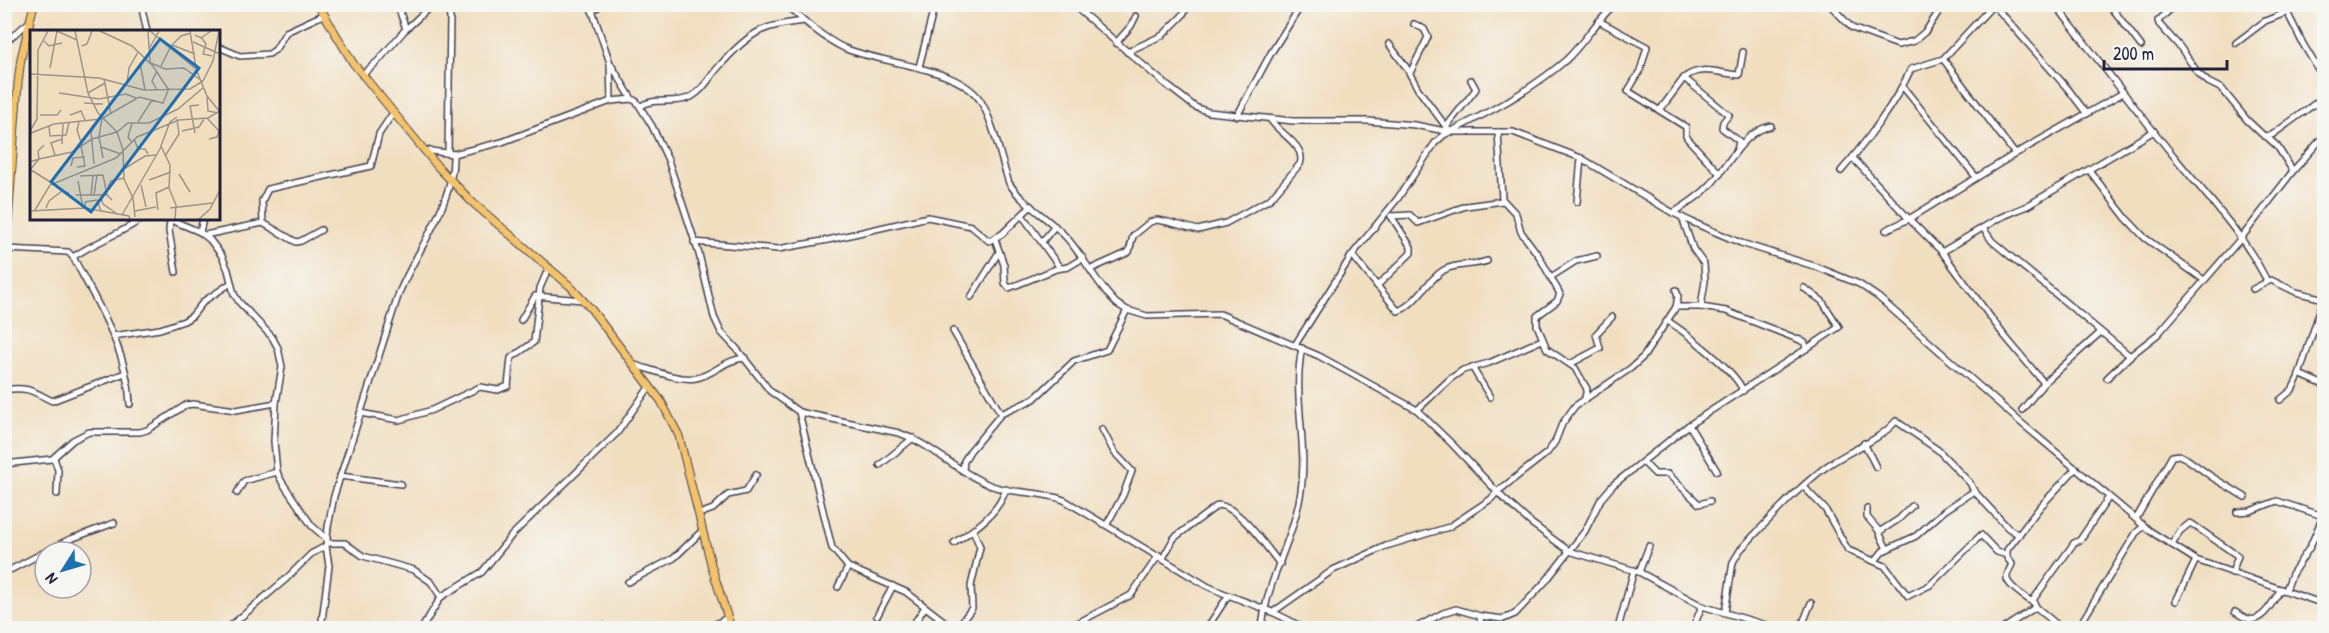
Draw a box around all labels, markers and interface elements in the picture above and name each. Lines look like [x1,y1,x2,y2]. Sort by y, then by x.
inset map [30,30,220,220]
scale bar [2104,33,2227,71]
text: 200 m [2113,41,2154,66]
north arrow [33,540,93,600]
text: N [39,569,62,589]

